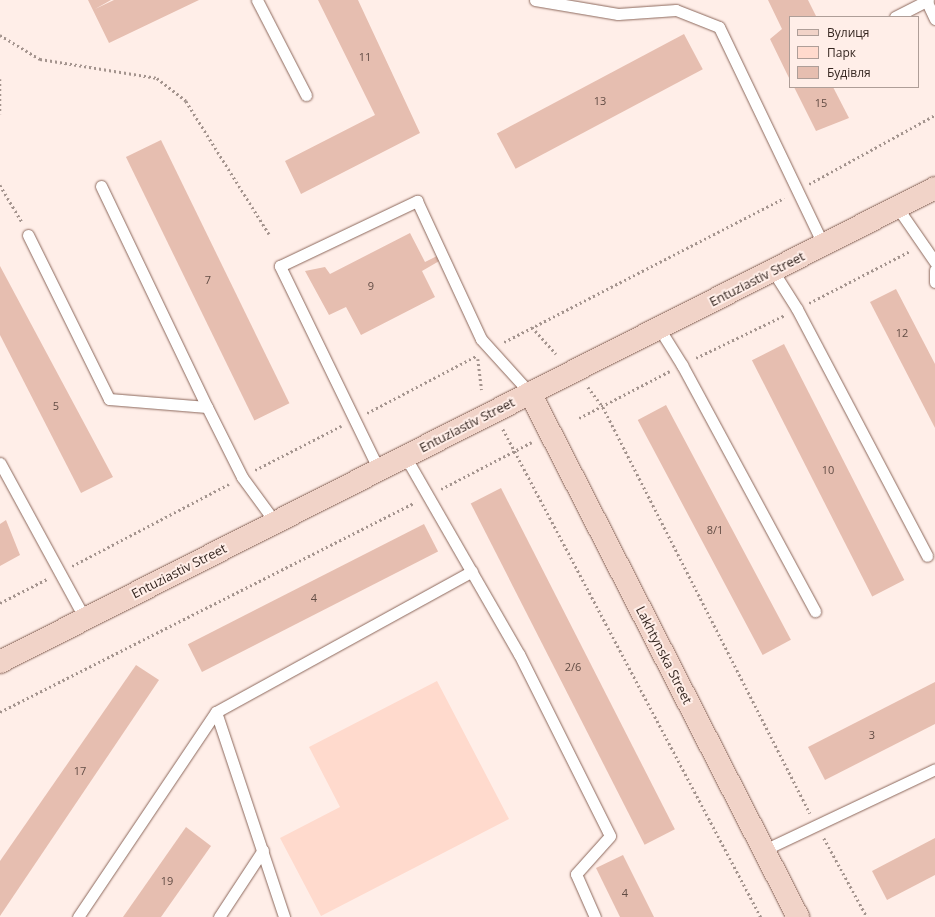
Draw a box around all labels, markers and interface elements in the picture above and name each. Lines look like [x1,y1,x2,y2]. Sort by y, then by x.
legend [789,16,919,88]
text: Вулиця [827,24,869,41]
text: Парк [827,44,856,61]
house number: 11 [359,50,371,64]
text: Будівля [827,64,871,81]
house number: 13 [594,94,606,108]
house number: 15 [815,96,827,110]
street label: Entuziastiv Street [707,248,807,310]
house number: 7 [205,273,211,287]
house number: 9 [368,279,374,293]
house number: 12 [896,326,908,340]
street label: Entuziastiv Street [417,394,517,456]
house number: 5 [53,399,59,413]
house number: 10 [822,463,834,477]
house number: 8/1 [707,523,723,537]
street label: Entuziastiv Street [129,540,229,602]
house number: 4 [311,591,317,605]
street label: Lakhtynska Street [633,603,695,707]
house number: 2/6 [565,660,581,674]
house number: 3 [869,728,875,742]
house number: 17 [74,764,86,778]
house number: 19 [161,874,173,888]
house number: 4 [622,886,628,900]

